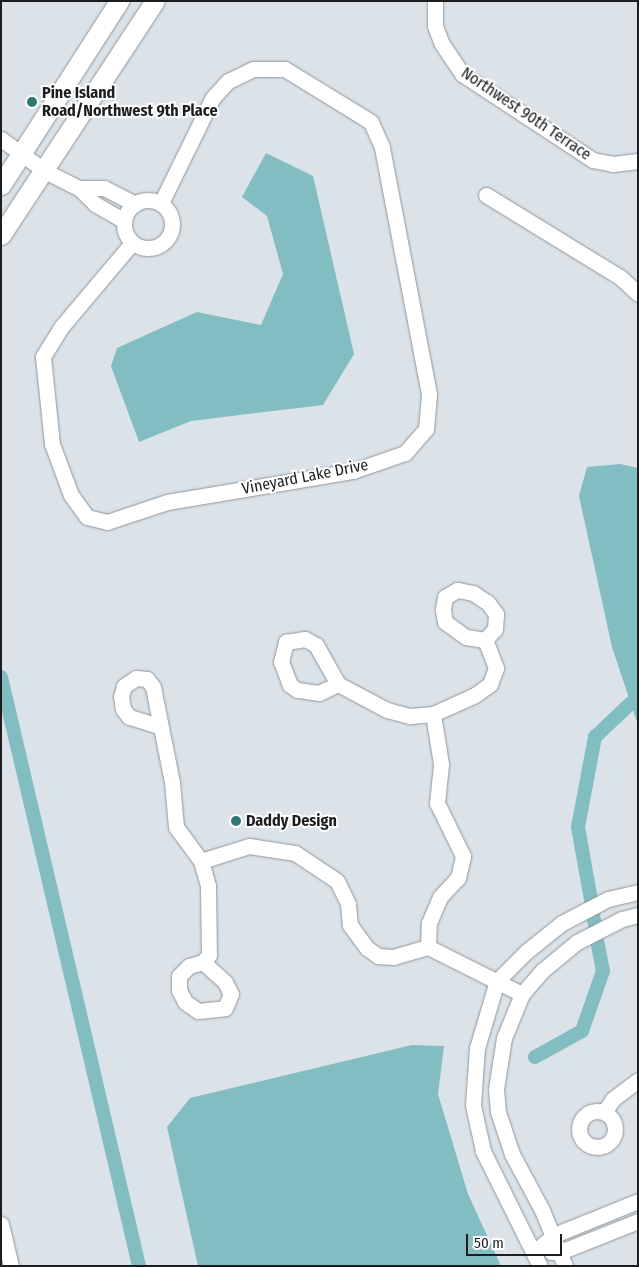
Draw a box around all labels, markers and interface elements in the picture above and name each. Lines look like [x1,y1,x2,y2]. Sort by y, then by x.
street label: Northwest 90th Terrace [457,63,595,165]
place label: Pine Island Road/Northwest 9th Place [42,83,218,121]
marker: Pine Island Road/Northwest 9th Place [26,96,38,108]
street label: Vineyard Lake Drive [240,455,370,499]
place label: Daddy Design [246,811,337,831]
marker: Daddy Design [230,815,242,827]
scale bar [469,1224,565,1256]
text: 50 m [474,1234,504,1252]

